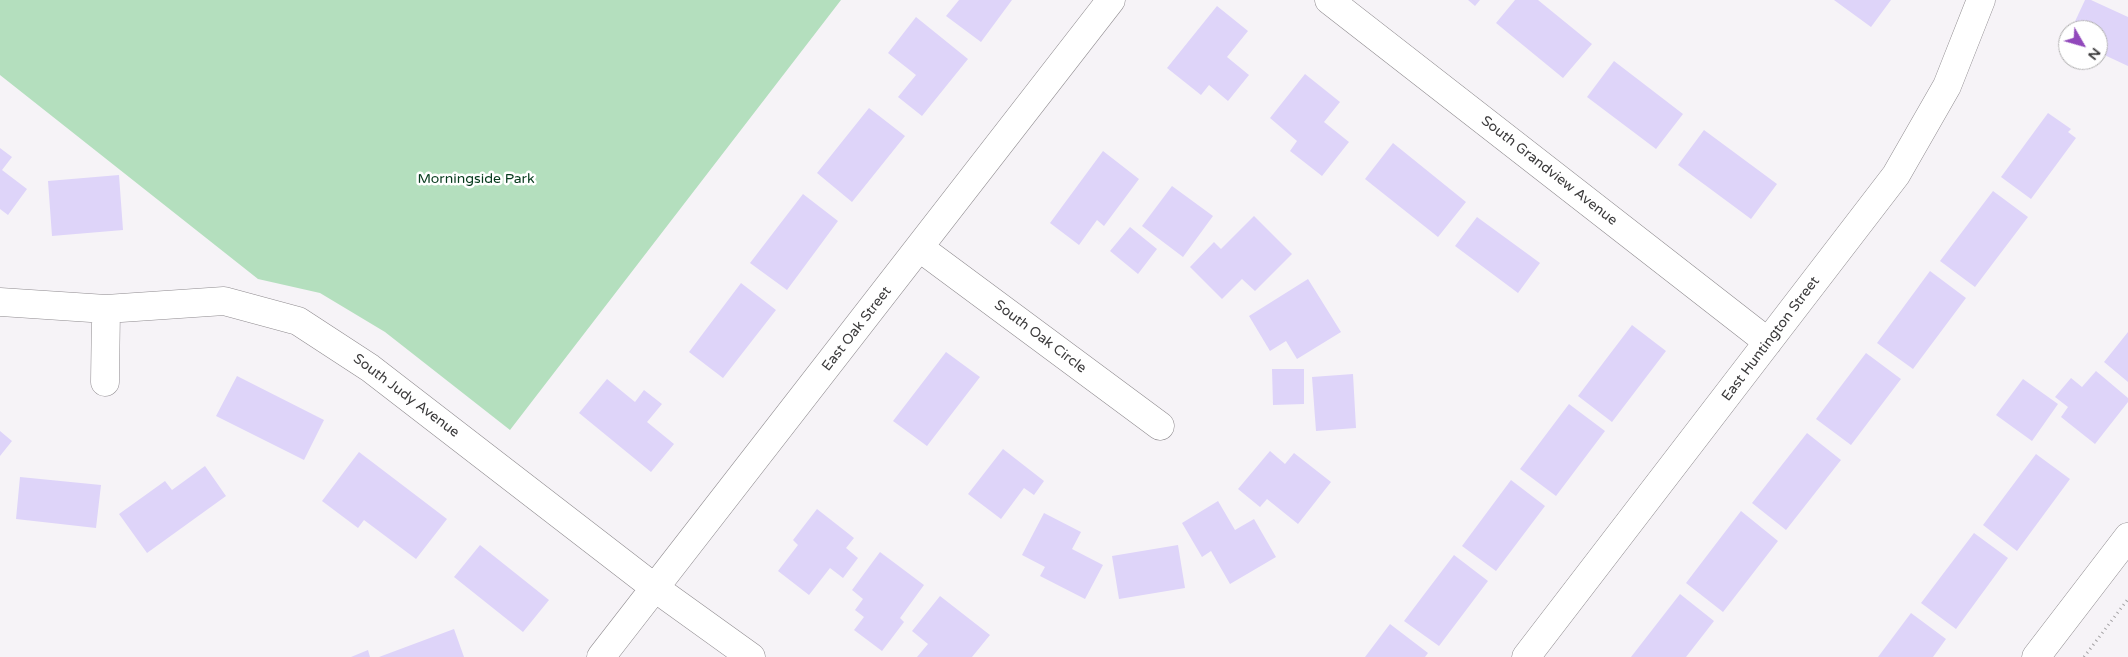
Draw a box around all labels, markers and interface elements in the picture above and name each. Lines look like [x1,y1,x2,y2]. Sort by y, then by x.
north arrow [2058,20,2108,70]
text: N [2084,44,2105,64]
street label: South Grandview Avenue [1478,113,1620,229]
park label: Morningside Park [417,171,535,187]
street label: East Huntington Street [1719,273,1823,405]
street label: East Oak Street [819,283,895,375]
street label: South Oak Circle [991,297,1089,377]
street label: South Judy Avenue [350,351,462,441]

